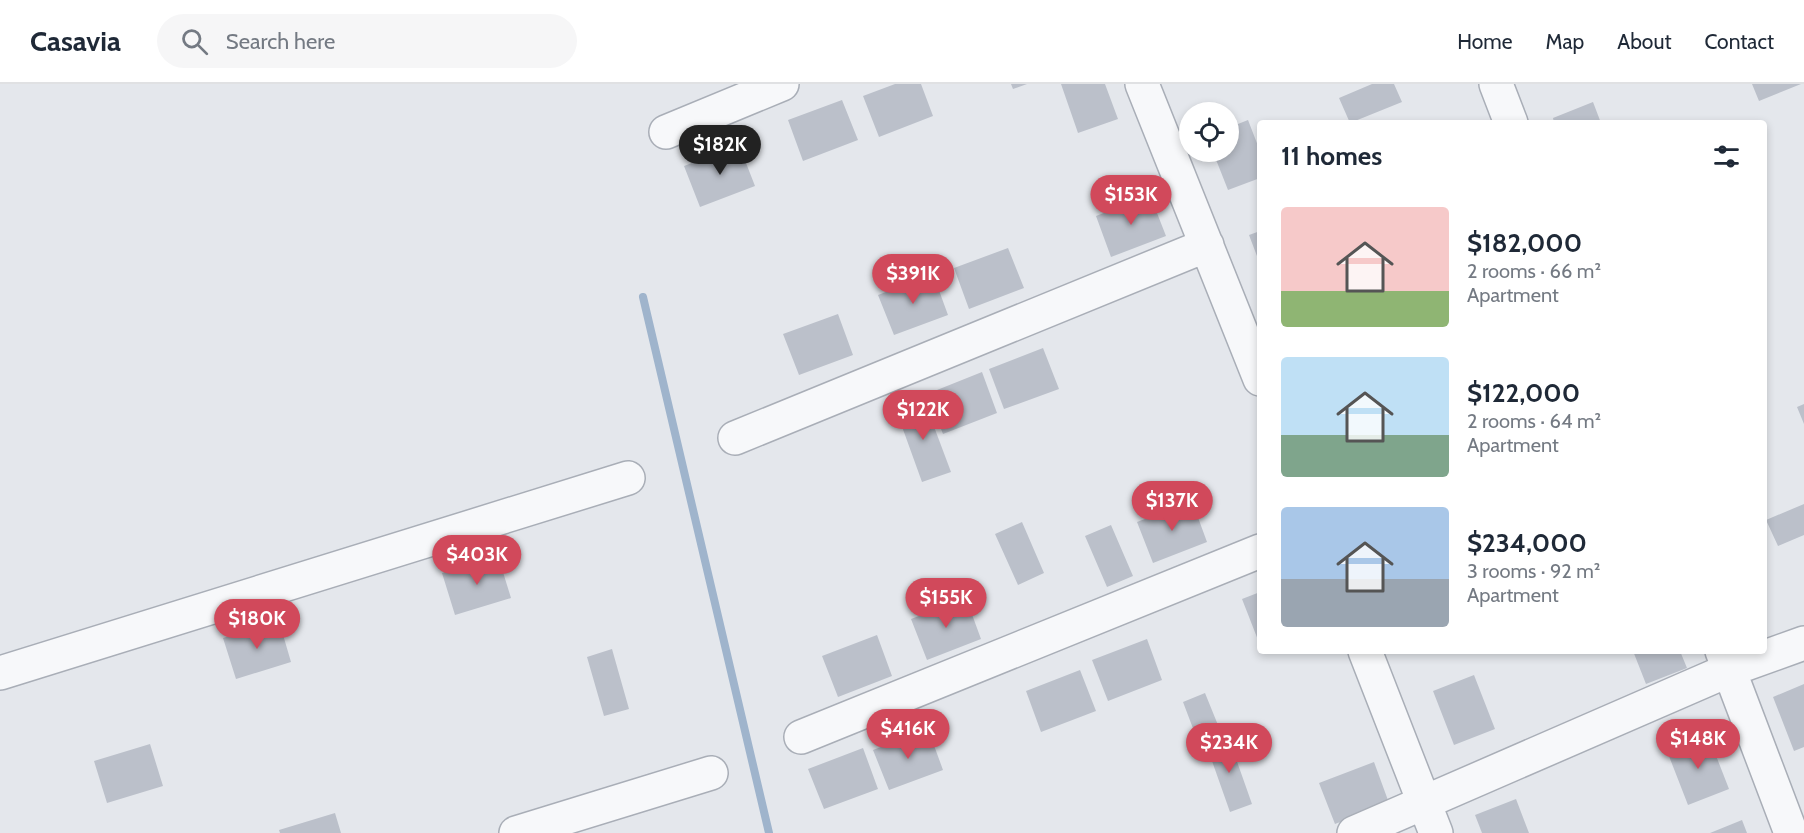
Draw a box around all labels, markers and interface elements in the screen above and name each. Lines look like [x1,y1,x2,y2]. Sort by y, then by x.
search box [157,14,577,68]
text: Casavia [30,24,121,58]
icon: search [178,25,211,58]
text: Search here [226,28,335,55]
text: Home [1457,29,1513,54]
text: Map [1546,29,1584,54]
text: About [1617,29,1671,54]
text: Contact [1704,29,1774,54]
map controls [1179,102,1239,162]
button: locate [1179,102,1239,162]
pin: $182K [678,125,762,176]
text: $182K [693,132,747,156]
text: 11 homes [1281,140,1382,172]
icon: filters [1710,140,1743,173]
pin: $153K [1089,175,1173,226]
text: $153K [1104,182,1158,206]
text: $182,000 [1467,227,1582,259]
icon: home [1329,231,1401,303]
pin: $391K [871,254,955,305]
text: 2 rooms · 66 m² [1467,259,1601,283]
text: $391K [886,261,940,285]
text: Apartment [1467,283,1559,307]
text: $122,000 [1467,377,1580,409]
icon: home [1329,381,1401,453]
pin: $122K [881,390,965,441]
text: $122K [897,397,949,421]
text: 2 rooms · 64 m² [1467,409,1601,433]
text: Apartment [1467,433,1559,457]
pin: $137K [1130,481,1214,532]
text: $137K [1146,488,1198,512]
text: $234,000 [1467,527,1587,559]
icon: home [1329,531,1401,603]
pin: $403K [435,535,519,586]
text: $403K [446,542,508,566]
text: 3 rooms · 92 m² [1467,559,1600,583]
pin: $155K [904,578,988,629]
text: Apartment [1467,583,1559,607]
text: $155K [920,585,973,609]
pin: $180K [215,599,299,650]
text: $180K [228,606,286,630]
pin: $416K [866,709,950,760]
text: $416K [880,716,936,740]
pin: $148K [1656,719,1740,770]
pin: $234K [1187,723,1271,774]
text: $148K [1670,726,1726,750]
text: $234K [1200,730,1258,754]

